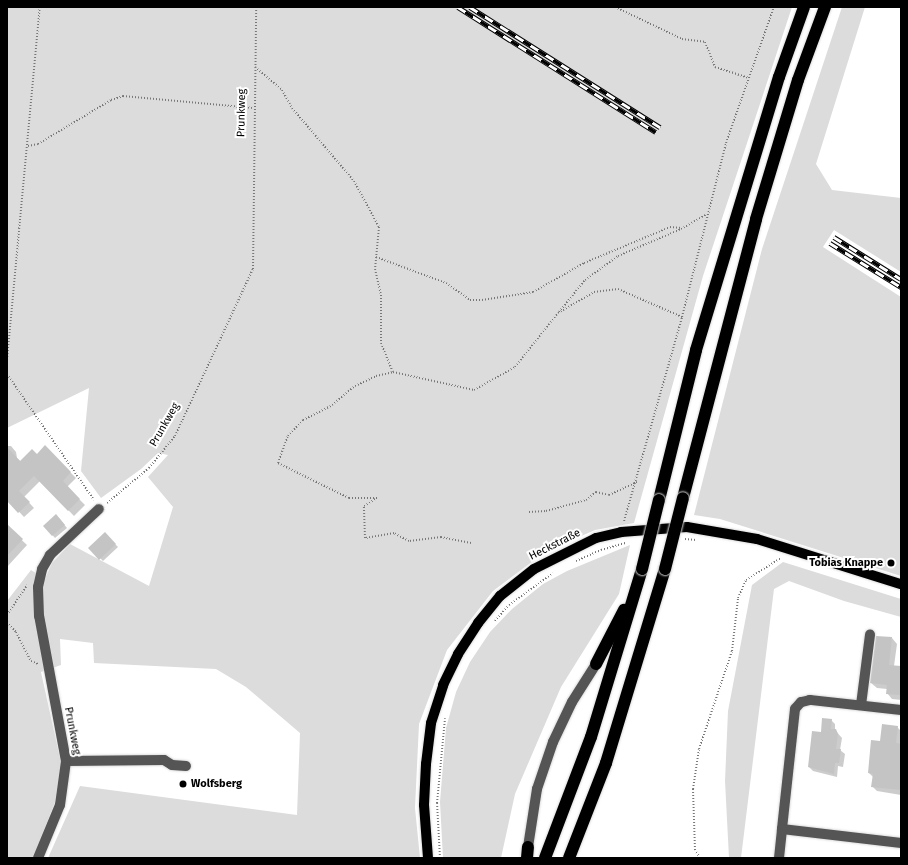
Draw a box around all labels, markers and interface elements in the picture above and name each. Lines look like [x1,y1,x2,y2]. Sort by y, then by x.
street label: Prunkweg [235,89,249,137]
street label: Prunkweg [147,401,183,449]
street label: Heckstraße [527,526,583,564]
place label: Tobias Knappe [809,556,883,570]
marker: Tobias Knappe [886,558,896,568]
street label: Prunkweg [61,706,83,756]
place label: Wolfsberg [191,777,242,791]
marker: Wolfsberg [178,779,188,789]

